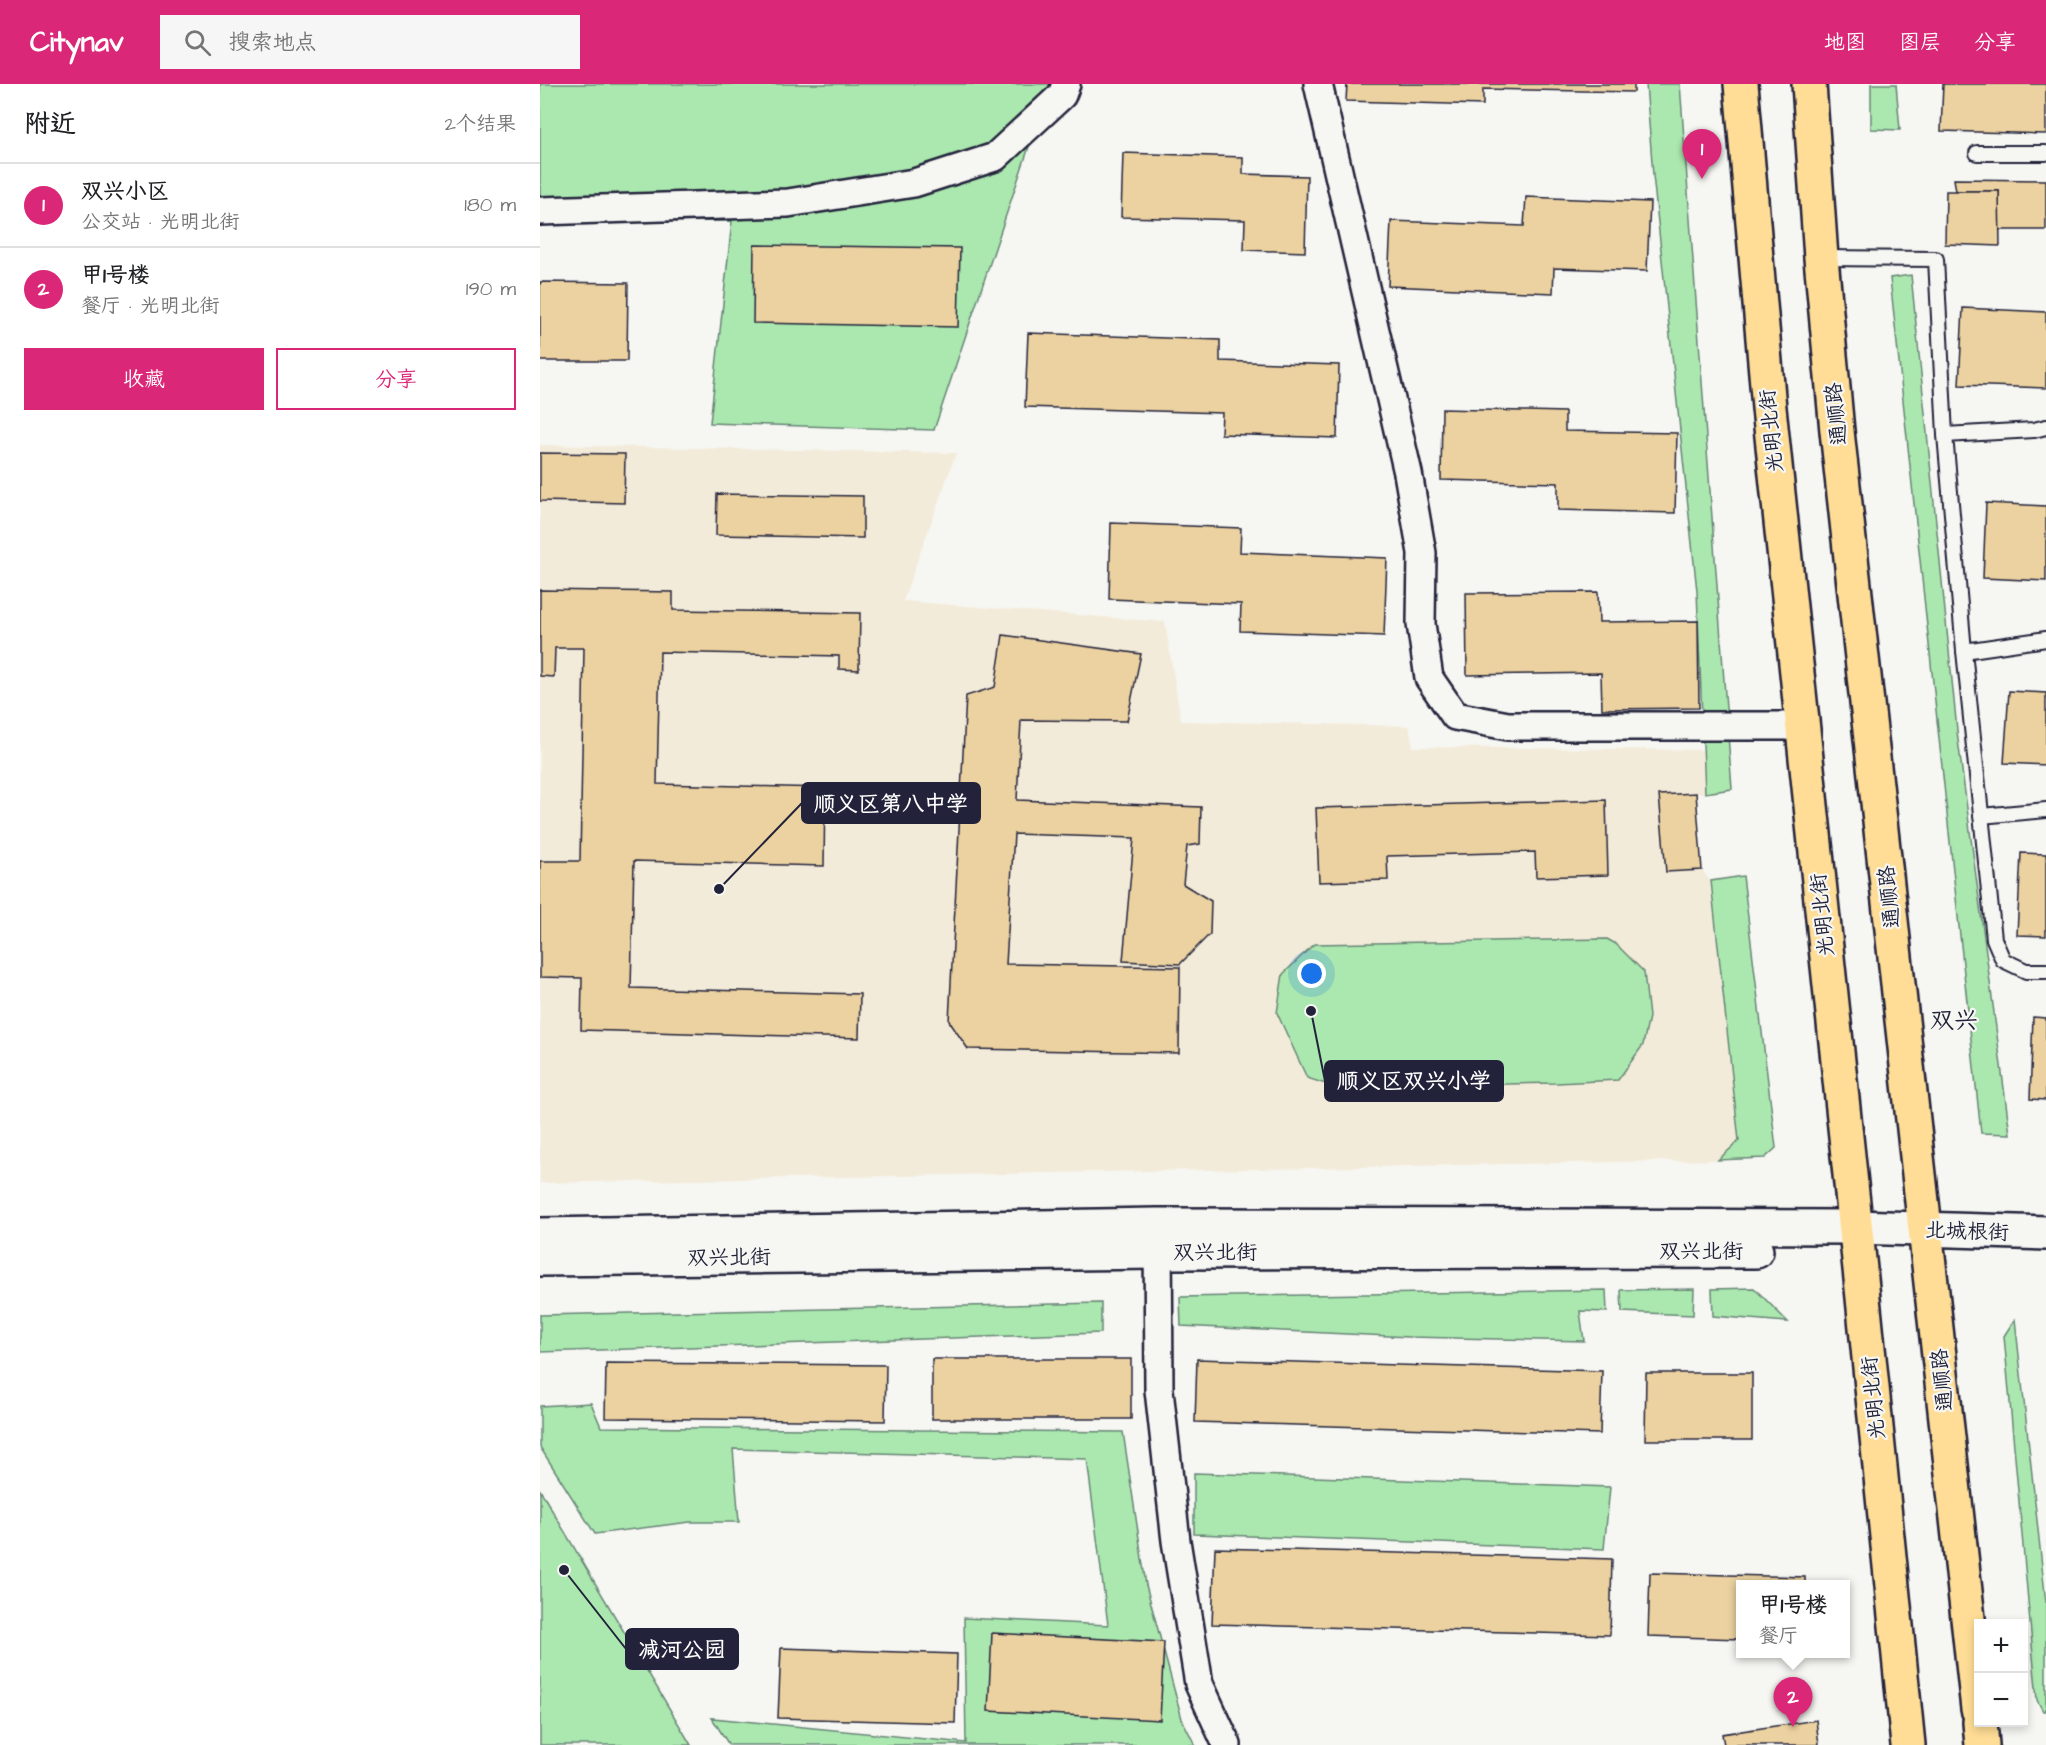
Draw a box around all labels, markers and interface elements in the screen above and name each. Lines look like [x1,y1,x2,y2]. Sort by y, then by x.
search box [160,15,580,69]
text: Citynav [30,23,124,62]
icon: search [181,26,214,59]
text: 搜索地点 [229,27,317,58]
text: 地图 [1824,28,1866,57]
text: 图层 [1899,28,1941,57]
text: 分享 [1974,28,2016,57]
text: 附近 [24,106,76,142]
text: 2个结果 [445,110,516,138]
pin: 1 [1682,130,1722,179]
text: 双兴小区 [81,176,169,207]
text: 1 [42,191,45,219]
text: 180 m [464,191,516,219]
text: 公交站 · 光明北街 [81,208,240,236]
text: 甲1号楼 [81,260,150,291]
text: 2 [38,275,49,303]
text: 190 m [466,275,516,303]
text: 餐厅 · 光明北街 [81,292,220,320]
button: 收藏 [24,348,264,410]
button: 分享 [276,348,516,410]
street label: 通顺路 [1819,381,1854,447]
street label: 光明北街 [1753,388,1790,474]
callout: 顺义区第八中学 [802,783,980,823]
text: 顺义区第八中学 [814,789,968,820]
street label: 通顺路 [1872,864,1907,930]
street label: 光明北街 [1804,872,1841,958]
your location [1297,959,1326,988]
district label: 双兴 [1930,1004,1978,1038]
callout: 顺义区双兴小学 [1325,1061,1503,1101]
text: 顺义区双兴小学 [1337,1066,1491,1097]
street label: 北城根街 [1925,1216,2009,1247]
street label: 双兴北街 [1659,1237,1743,1266]
street label: 双兴北街 [1173,1238,1257,1267]
street label: 双兴北街 [687,1242,771,1273]
street label: 通顺路 [1925,1347,1960,1413]
street label: 光明北街 [1855,1355,1892,1441]
popup [1736,1580,1850,1658]
text: 甲1号楼 [1759,1590,1827,1621]
map controls [1974,1619,2028,1727]
button: + [1974,1619,2028,1673]
text: 餐厅 [1759,1622,1799,1650]
callout: 减河公园 [626,1629,738,1669]
text: 减河公园 [638,1635,726,1666]
button: − [1974,1673,2028,1727]
pin: 2 [1774,1678,1812,1727]

